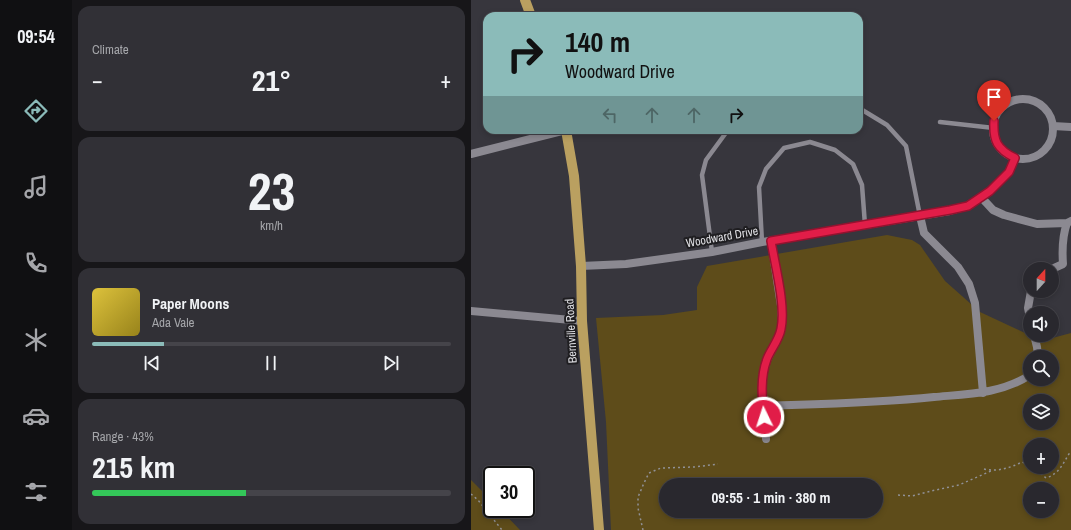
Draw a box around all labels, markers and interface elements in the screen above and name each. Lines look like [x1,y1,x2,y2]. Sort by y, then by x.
text: 140 m [565,23,630,61]
text: 09:54 [17,24,55,49]
icon: right [499,28,551,80]
text: Climate [92,41,129,58]
text: Woodward Drive [565,59,675,84]
text: 21° [252,60,291,100]
text: − [92,65,103,95]
text: + [440,65,451,95]
pin [977,80,1011,121]
icon: arrive [983,86,1005,108]
icon: directions [22,97,50,125]
icon: left [599,104,621,126]
icon: ahead [641,104,663,126]
icon: ahead [683,104,705,126]
icon: right [725,104,747,126]
text: 23 [248,156,295,226]
icon: music [22,173,50,201]
text: km/h [260,217,283,234]
street label: Woodward Drive [685,223,759,251]
icon: phone [22,249,50,277]
north arrow [1023,262,1059,298]
map controls [1023,262,1059,518]
text: Paper Moons [152,293,229,314]
street label: Bernville Road [561,298,581,364]
button: sound [1023,306,1059,342]
text: Ada Vale [152,314,194,331]
icon: climate [22,326,50,354]
button: search [1023,350,1059,386]
icon: previous [141,352,163,374]
icon: pause [260,352,282,374]
icon: next [380,352,402,374]
button: layers [1023,394,1059,430]
position arrow [743,396,785,438]
icon: car [22,402,50,430]
text: Range · 43% [92,428,154,445]
button: + [1023,438,1059,474]
text: 215 km [92,447,175,487]
speed limit sign: 30 [483,466,535,518]
icon: filters [22,478,50,506]
button: − [1023,482,1059,518]
text: 09:55 · 1 min · 380 m [712,487,830,508]

